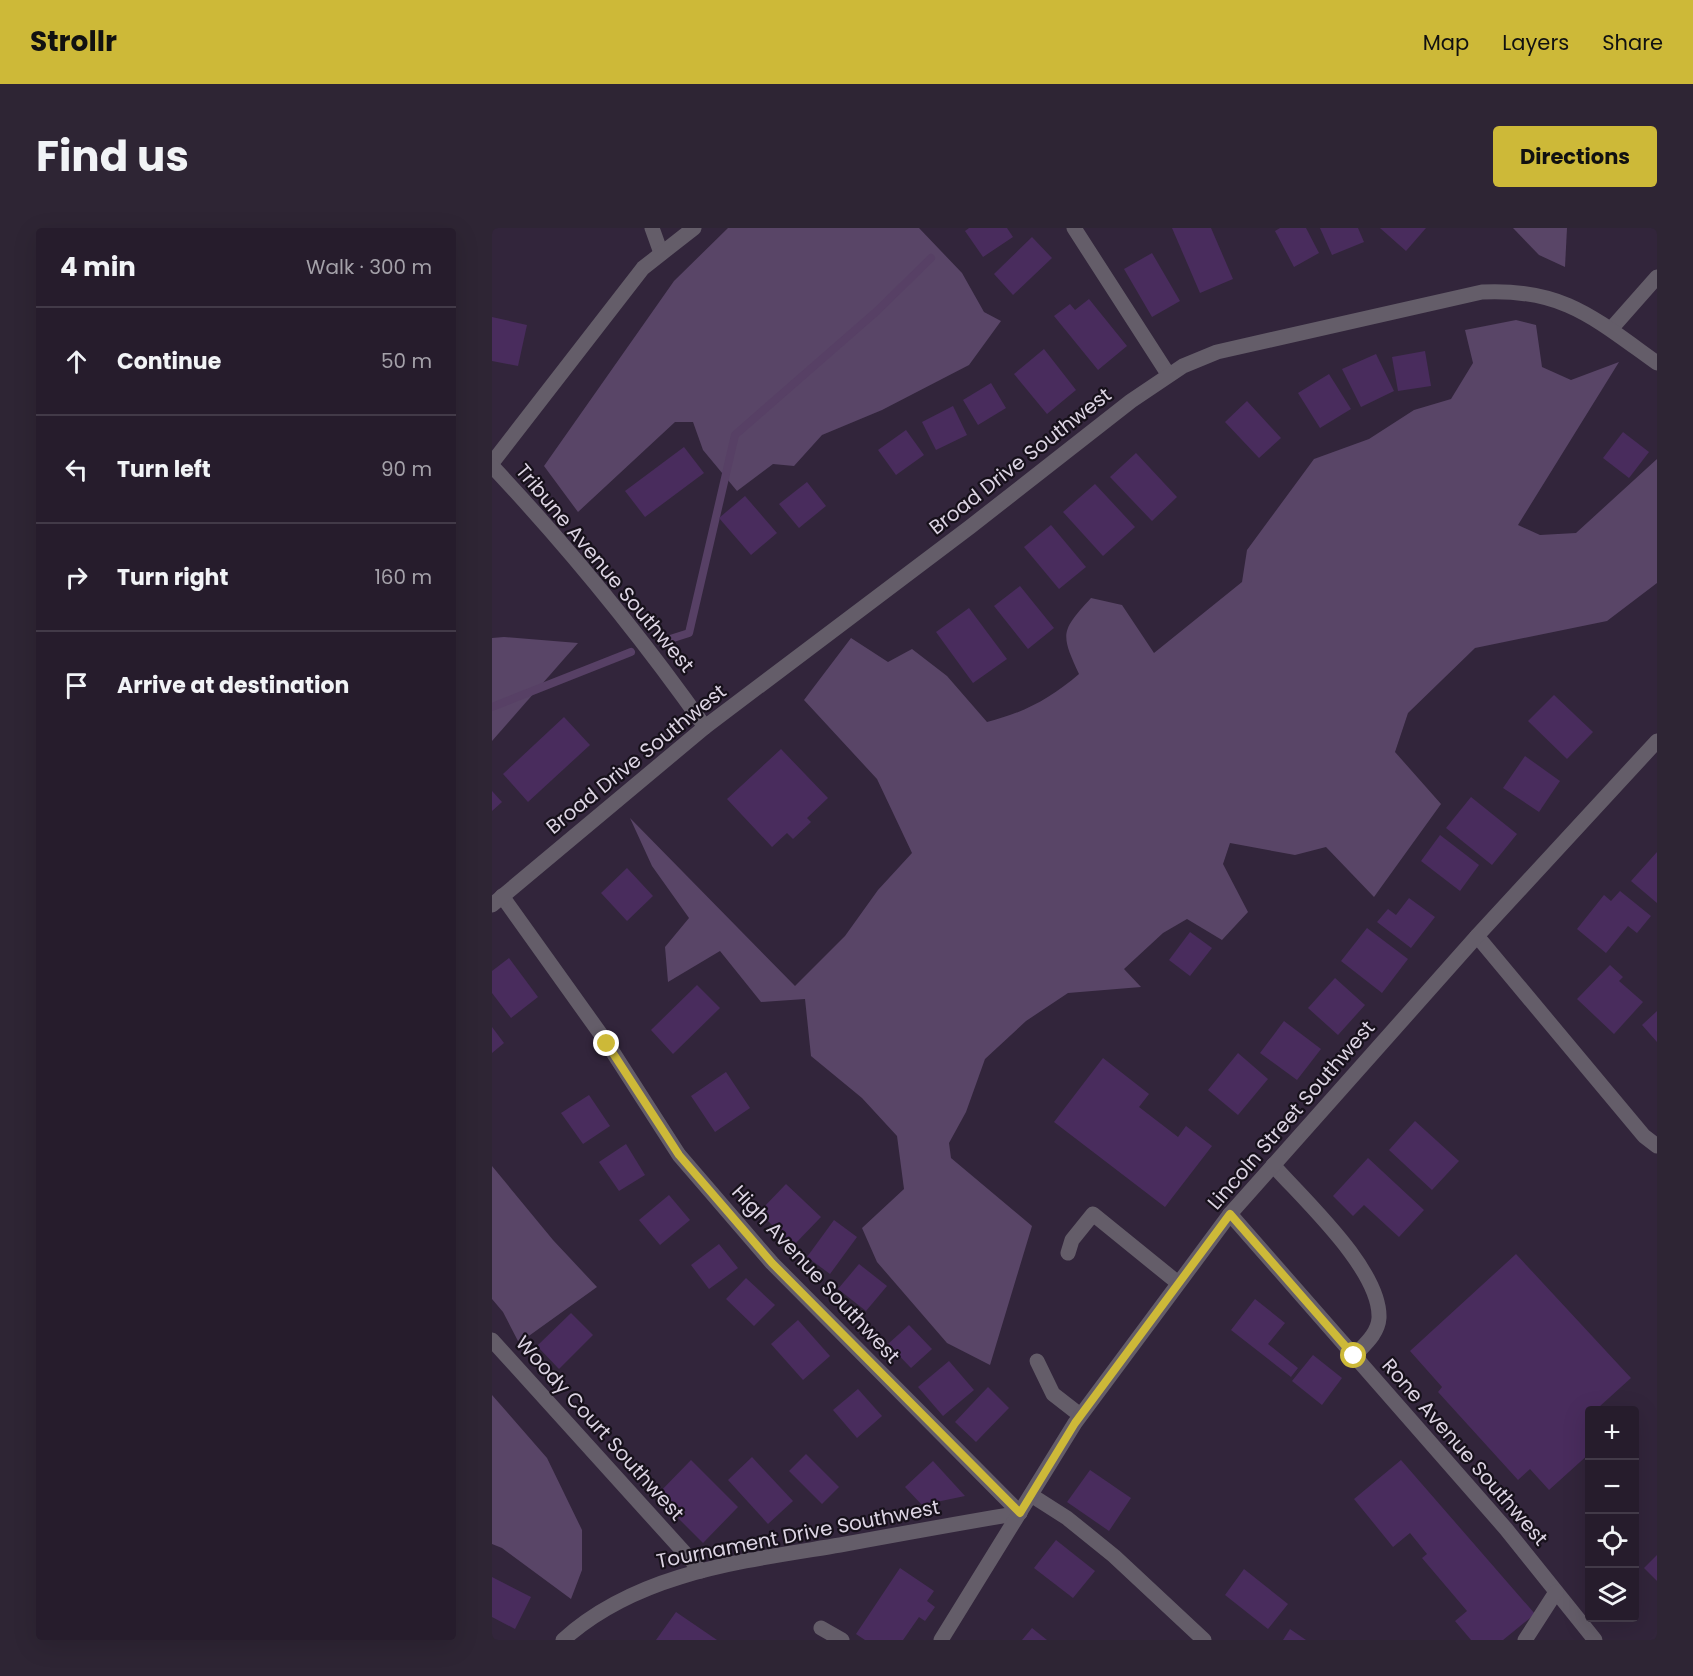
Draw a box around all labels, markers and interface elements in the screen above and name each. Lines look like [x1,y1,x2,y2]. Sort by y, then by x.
text: Strollr [30,22,117,61]
text: Map [1423,28,1469,57]
text: Layers [1502,28,1569,57]
text: Share [1602,28,1663,57]
button: Directions [1493,126,1657,187]
text: Find us [36,127,189,186]
text: 4 min [60,249,136,285]
text: Walk · 300 m [306,253,432,281]
icon: ahead [60,345,93,378]
text: Continue [117,346,221,377]
text: 50 m [381,347,432,375]
street label: Broad Drive Southwest [923,381,1117,541]
icon: left [60,453,93,486]
text: Turn left [117,454,211,485]
text: 90 m [381,455,432,483]
street label: Tribune Avenue Southwest [509,458,701,678]
icon: right [60,561,93,594]
text: Turn right [117,562,228,593]
text: 160 m [374,563,432,591]
icon: arrive [60,669,93,702]
text: Arrive at destination [117,670,349,701]
street label: Broad Drive Southwest [540,678,732,840]
street label: Lincoln Street Southwest [1201,1014,1381,1216]
route end [593,1030,619,1056]
street label: High Avenue Southwest [726,1179,906,1369]
street label: Woody Court Southwest [509,1329,691,1527]
route start [1340,1342,1366,1368]
street label: Rone Avenue Southwest [1376,1352,1554,1552]
map controls [1585,1406,1639,1622]
button: + [1585,1406,1639,1460]
button: − [1585,1460,1639,1514]
street label: Tournament Drive Southwest [654,1493,942,1575]
button: locate [1585,1514,1639,1568]
button: layers [1585,1568,1639,1622]

